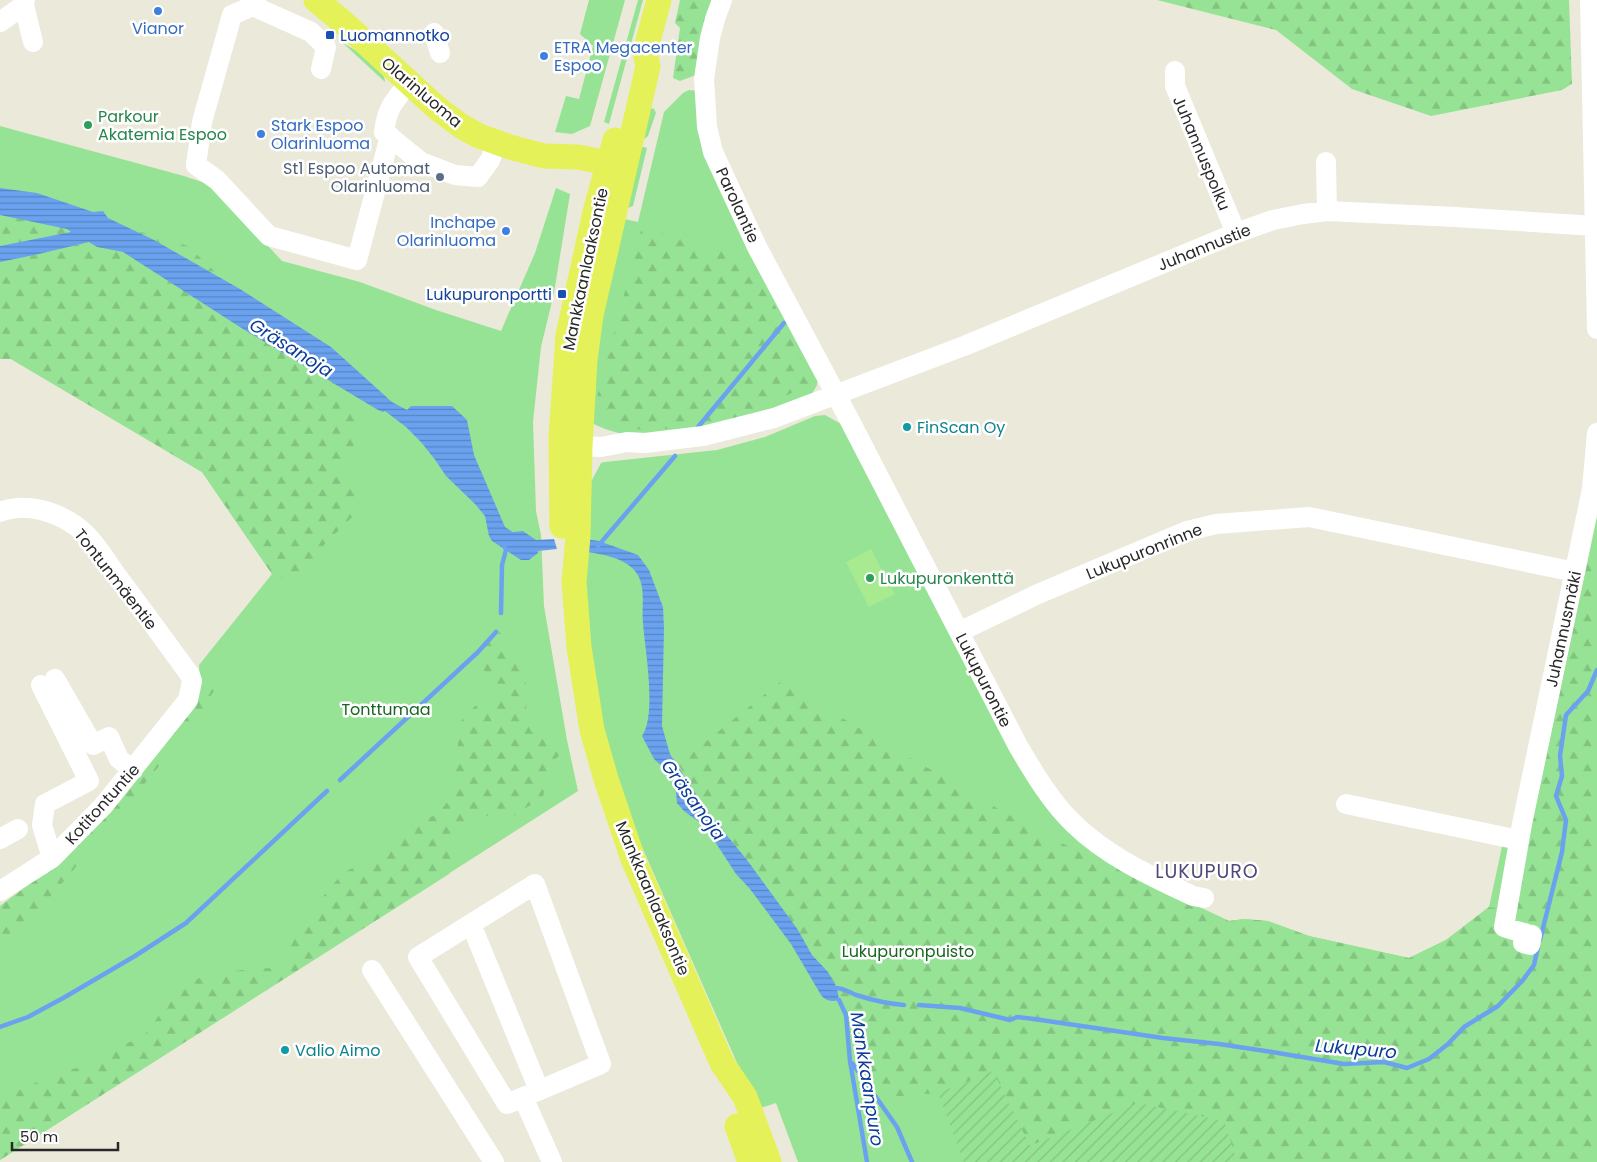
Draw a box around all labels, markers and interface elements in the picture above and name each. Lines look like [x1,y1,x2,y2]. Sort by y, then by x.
marker: Vianor [152,5,164,17]
place label: Vianor [132,17,184,40]
place label: Luomannotko [340,24,450,47]
marker: Luomannotko [324,29,336,41]
place label: ETRA Megacenter Espoo [554,36,693,77]
marker: ETRA Megacenter Espoo [538,50,550,62]
street label: Olarinluoma [376,52,467,133]
street label: Juhannuspolku [1167,92,1236,214]
place label: Parkour Akatemia Espoo [98,105,227,146]
place label: Stark Espoo Olarinluoma [271,114,370,155]
marker: Parkour Akatemia Espoo [82,119,94,131]
marker: Stark Espoo Olarinluoma [255,128,267,140]
place label: St1 Espoo Automat Olarinluoma [283,157,430,198]
street label: Parolantie [710,164,765,247]
marker: St1 Espoo Automat Olarinluoma [434,171,446,183]
street label: Mankkaanlaaksontie [557,186,614,352]
place label: Inchape Olarinluoma [397,211,496,252]
street label: Juhannustie [1154,218,1254,277]
marker: Inchape Olarinluoma [500,225,512,237]
place label: Lukupuronportti [426,283,552,306]
marker: Lukupuronportti [556,288,568,300]
water label: Gräsanoja [245,312,338,383]
place label: FinScan Oy [917,416,1005,439]
marker: FinScan Oy [901,421,913,433]
street label: Lukupuronrinne [1083,518,1206,585]
street label: Tontunmäentie [69,524,162,635]
place label: Lukupuronkenttä [880,567,1014,590]
street label: Juhannusmäki [1540,569,1587,689]
marker: Lukupuronkenttä [864,572,876,584]
street label: Lukupurontie [950,629,1017,731]
park label: Tonttumaa [341,698,431,721]
water label: Gräsanoja [656,754,731,845]
street label: Kotitontuntie [60,759,145,850]
street label: Mankkaanlaaksontie [610,818,695,979]
district label: LUKUPURO [1155,858,1259,885]
park label: Lukupuronpuisto [842,940,974,963]
water label: Mankkaanpuro [845,1010,890,1148]
water label: Lukupuro [1314,1032,1398,1065]
place label: Valio Aimo [295,1039,380,1062]
marker: Valio Aimo [279,1044,291,1056]
scale bar [12,1120,119,1152]
text: 50 m [20,1126,58,1147]

